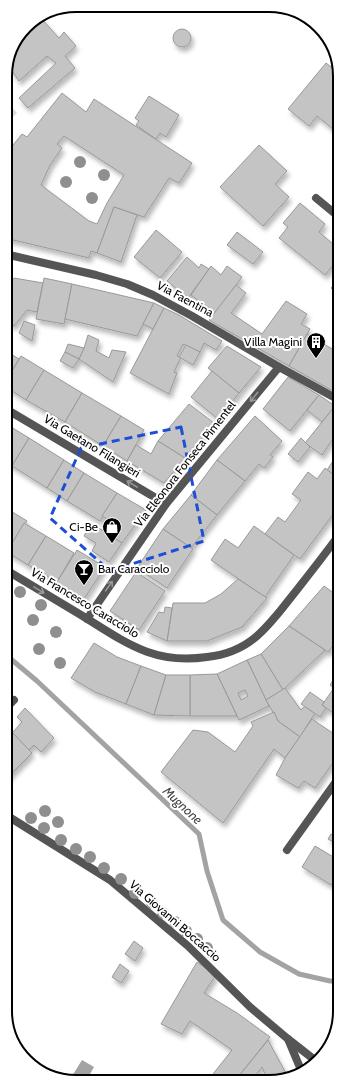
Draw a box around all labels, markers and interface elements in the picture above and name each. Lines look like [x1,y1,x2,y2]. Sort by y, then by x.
street label: Via Faentina [154,277,216,320]
building icon: Villa Magini [305,331,327,359]
place label: Villa Magini [244,334,302,349]
one-way arrow [249,392,258,402]
street label: Via Eleonora Fonseca Pimentel [131,397,239,530]
street label: Via Gaetano Filangieri [41,411,143,480]
one-way arrow [126,480,138,488]
shop icon: Ci-Be [101,516,123,544]
place label: Ci-Be [69,519,98,534]
bar icon: Bar Caracciolo [73,558,95,586]
place label: Bar Caracciolo [98,561,170,576]
street label: Via Francesco Caracciolo [28,564,143,641]
one-way arrow [105,581,113,592]
one-way arrow [33,586,44,594]
water label: Mugnone [159,782,206,827]
street label: Via Giovanni Boccaccio [126,877,224,965]

